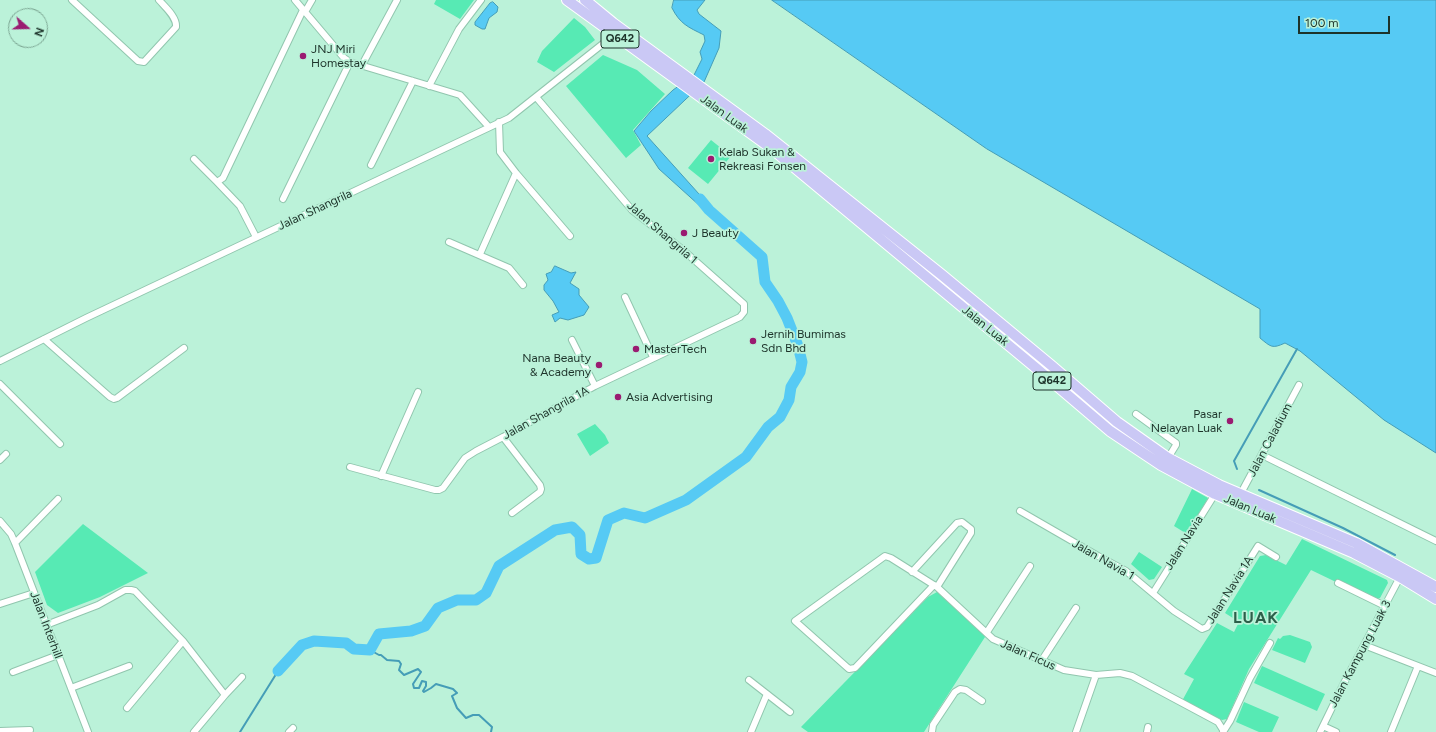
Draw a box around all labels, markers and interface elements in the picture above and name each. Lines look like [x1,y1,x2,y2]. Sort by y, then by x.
north arrow [8,8,48,48]
scale bar [1300,8,1392,34]
text: 100 m [1305,16,1339,30]
text: N [31,26,46,38]
road number: Q642 [601,30,639,48]
place label: JNJ Miri Homestay [311,42,366,70]
marker: JNJ Miri Homestay [298,51,308,61]
street label: Jalan Luak [697,92,751,136]
place label: Kelab Sukan & Rekreasi Fonsen [719,145,806,173]
marker: Kelab Sukan & Rekreasi Fonsen [706,154,716,164]
street label: Jalan Shangrila [276,187,354,233]
street label: Jalan Shangrila 1 [624,199,700,267]
place label: J Beauty [692,226,739,240]
marker: J Beauty [679,228,689,238]
street label: Jalan Luak [959,303,1011,349]
place label: Jernih Bumimas Sdn Bhd [761,327,846,355]
marker: Jernih Bumimas Sdn Bhd [748,336,758,346]
place label: MasterTech [644,342,707,356]
marker: MasterTech [631,344,641,354]
place label: Nana Beauty & Academy [522,351,591,379]
marker: Nana Beauty & Academy [594,360,604,370]
road number: Q642 [1033,372,1071,390]
street label: Jalan Shangrila 1A [500,383,592,443]
place label: Asia Advertising [626,390,713,404]
marker: Asia Advertising [613,392,623,402]
street label: Jalan Caladium [1245,401,1295,479]
place label: Pasar Nelayan Luak [1151,407,1222,435]
marker: Pasar Nelayan Luak [1225,416,1235,426]
street label: Jalan Luak [1222,492,1278,526]
street label: Jalan Navia [1162,513,1206,573]
street label: Jalan Navia 1 [1069,536,1137,584]
street label: Jalan Navia 1A [1203,553,1257,627]
street label: Jalan Interhill [27,589,65,661]
street label: Jalan Kampung Luak 3 [1326,598,1394,710]
district label: LUAK [1233,608,1279,628]
street label: Jalan Ficus [998,636,1058,674]

